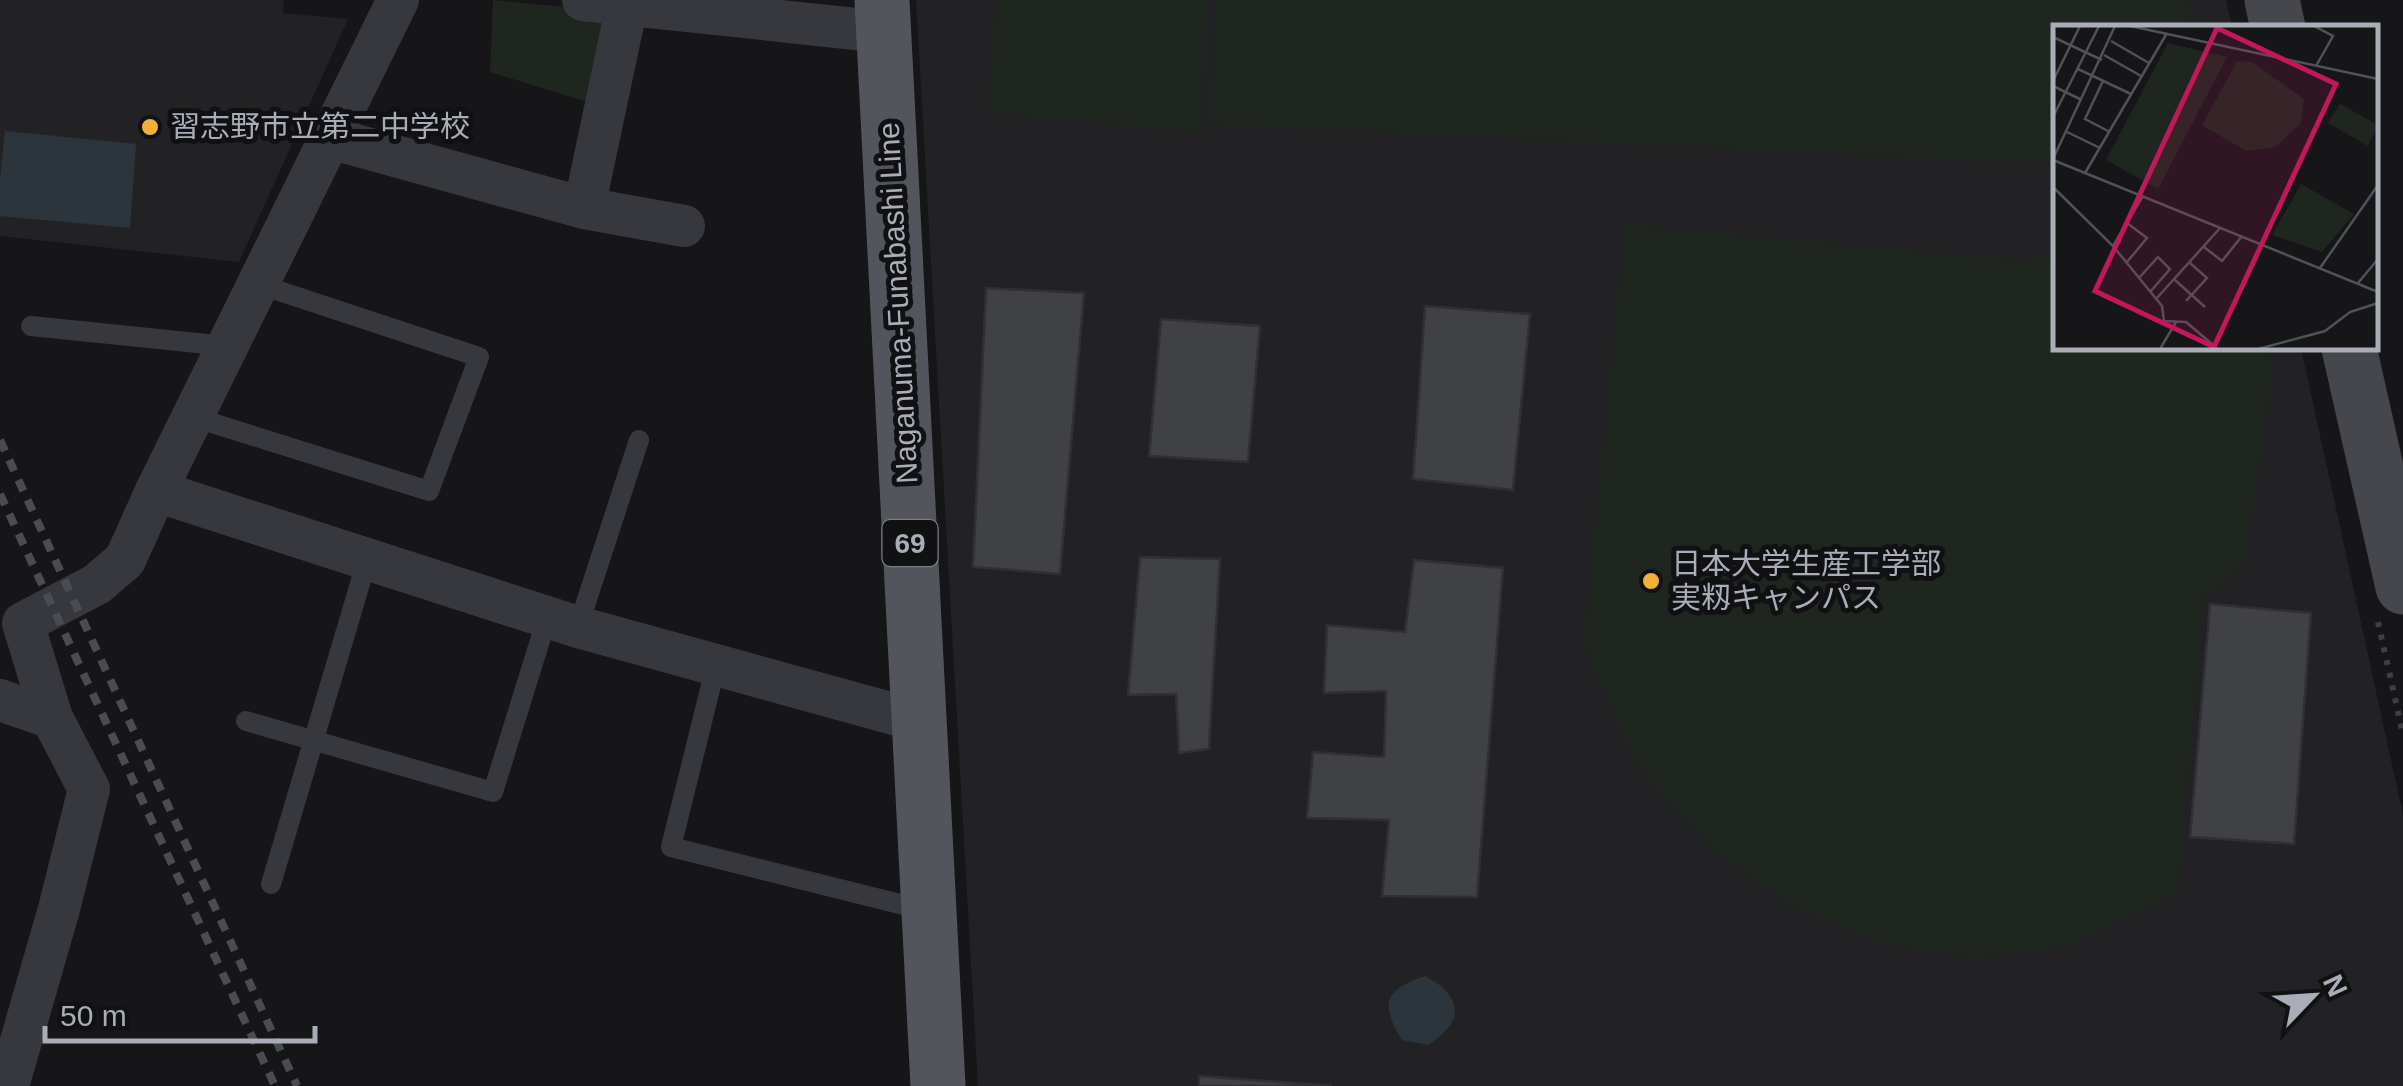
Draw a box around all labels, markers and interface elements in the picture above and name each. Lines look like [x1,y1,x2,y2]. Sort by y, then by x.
inset map [2053,25,2378,350]
place label: 習志野市立第二中学校 [170,110,470,143]
marker: 習志野市立第二中学校 [139,116,161,138]
street label: Naganuma-Funabashi Line [872,121,923,485]
road number: 69 [882,520,938,566]
place label: 日本大学生産工学部 実籾キャンパス [1671,547,1941,614]
marker: 日本大学生産工学部 実籾キャンパス [1640,570,1662,592]
north arrow [2263,946,2363,1046]
text: N [2317,970,2354,1001]
scale bar [45,981,315,1043]
text: 50 m [60,999,127,1032]

